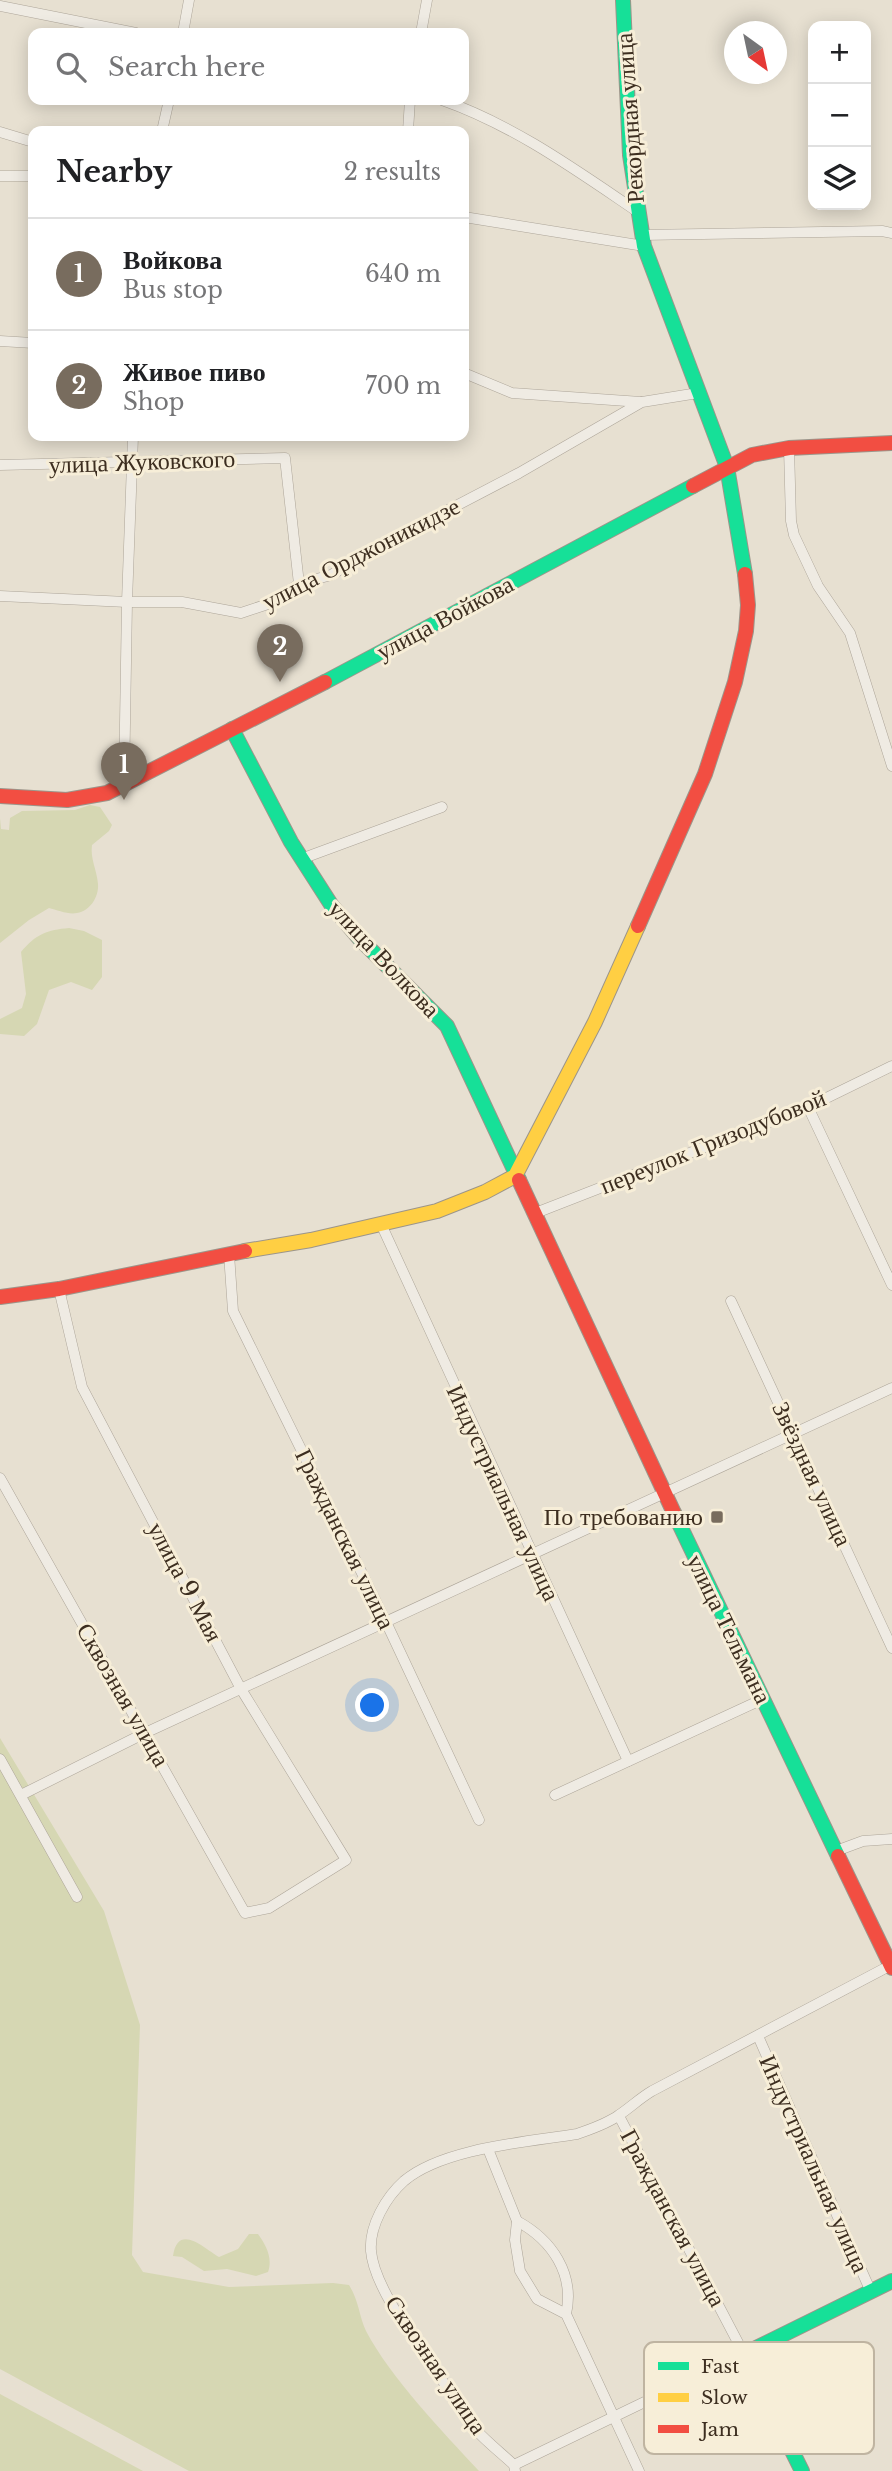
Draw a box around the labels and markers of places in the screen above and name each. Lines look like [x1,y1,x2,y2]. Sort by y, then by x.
pin: 2 [257,624,303,682]
pin: 1 [101,742,147,800]
place label: По требованию [544,1502,703,1531]
marker: По требованию [709,1509,725,1525]

